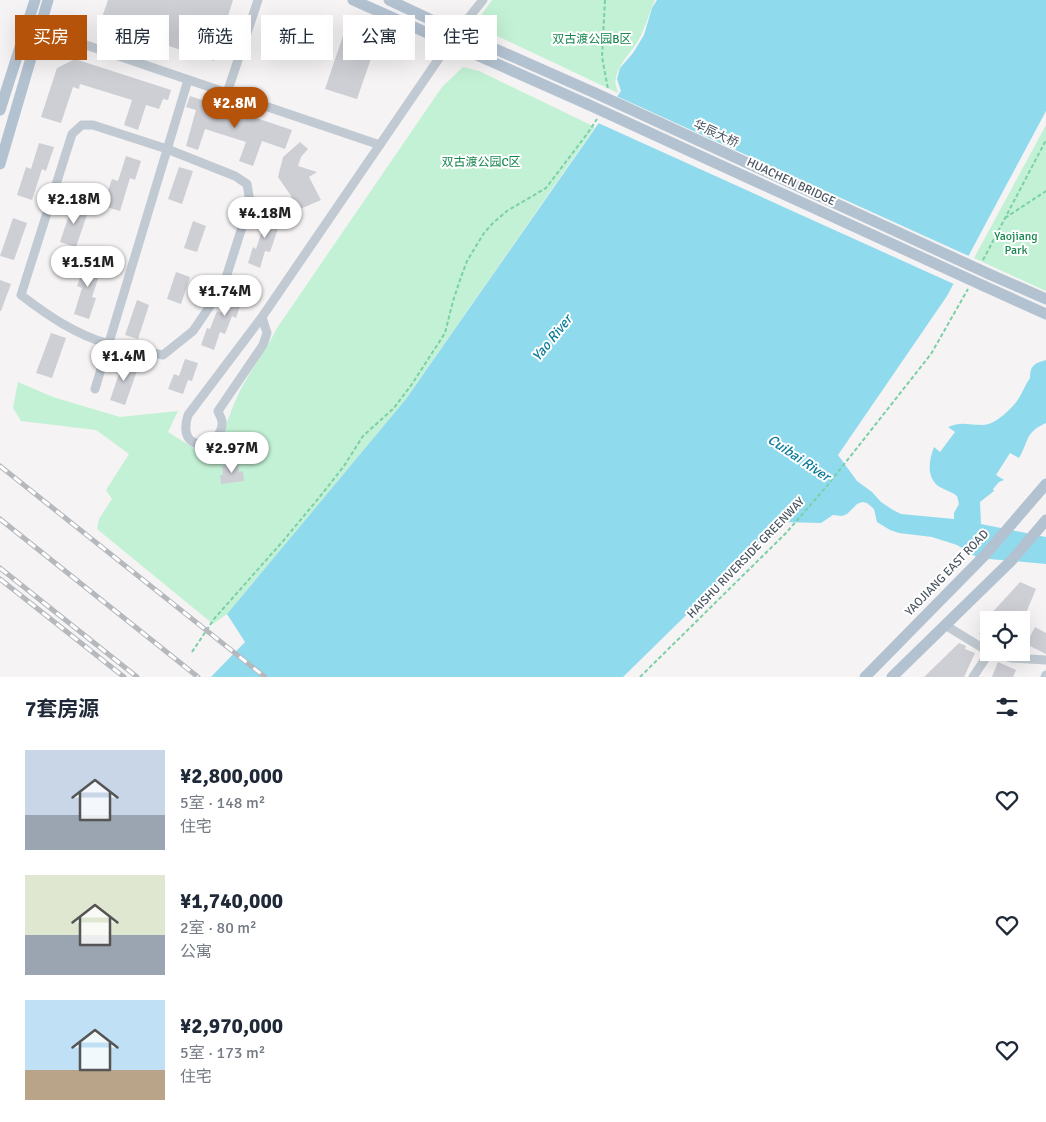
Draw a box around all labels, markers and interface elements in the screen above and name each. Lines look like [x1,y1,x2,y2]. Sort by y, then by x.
chip: 买房 [15,15,87,60]
chip: 租房 [97,15,169,60]
chip: 筛选 [179,15,251,60]
chip: 新上 [261,15,333,60]
chip: 公寓 [343,15,415,60]
chip: 住宅 [425,15,497,60]
park label: 双古渡公园B区 [552,32,632,47]
pin: ¥2.8M [200,86,270,129]
text: ¥2.8M [213,93,257,113]
street label: 华辰大桥 [691,117,741,151]
park label: 双古渡公园C区 [441,155,521,170]
street label: HUACHEN BRIDGE [744,155,838,209]
pin: ¥2.18M [33,182,115,225]
text: ¥2.18M [48,189,100,209]
pin: ¥4.18M [224,196,306,239]
text: ¥4.18M [239,203,291,223]
park label: Yaojiang Park [994,229,1038,258]
pin: ¥1.51M [47,246,129,288]
text: ¥1.51M [62,252,114,272]
pin: ¥1.74M [184,274,266,317]
text: ¥1.74M [199,281,251,301]
water label: Yao River [528,310,577,364]
pin: ¥1.4M [89,340,159,382]
text: ¥1.4M [102,346,146,366]
water label: Cuibai River [765,431,835,486]
pin: ¥2.97M [191,432,273,474]
text: ¥2.97M [206,438,258,458]
street label: HAISHU RIVERSIDE GREENWAY [684,494,808,622]
street label: YAOJIANG EAST ROAD [902,527,992,619]
map controls [980,611,1030,661]
button: locate [980,611,1030,661]
icon: filters [993,693,1021,721]
text: 7套房源 [25,696,99,722]
text: ¥2,800,000 [180,763,283,789]
icon: home [65,770,125,830]
icon: heart [993,786,1021,814]
text: 5室 · 148 m² [180,793,265,813]
text: 住宅 [180,817,212,837]
text: ¥1,740,000 [180,888,283,914]
icon: home [65,895,125,955]
icon: heart [993,911,1021,939]
text: 2室 · 80 m² [180,918,257,938]
text: 公寓 [180,942,212,962]
text: ¥2,970,000 [180,1013,283,1039]
icon: home [65,1020,125,1080]
icon: heart [993,1036,1021,1064]
text: 5室 · 173 m² [180,1043,265,1063]
text: 住宅 [180,1067,212,1087]

